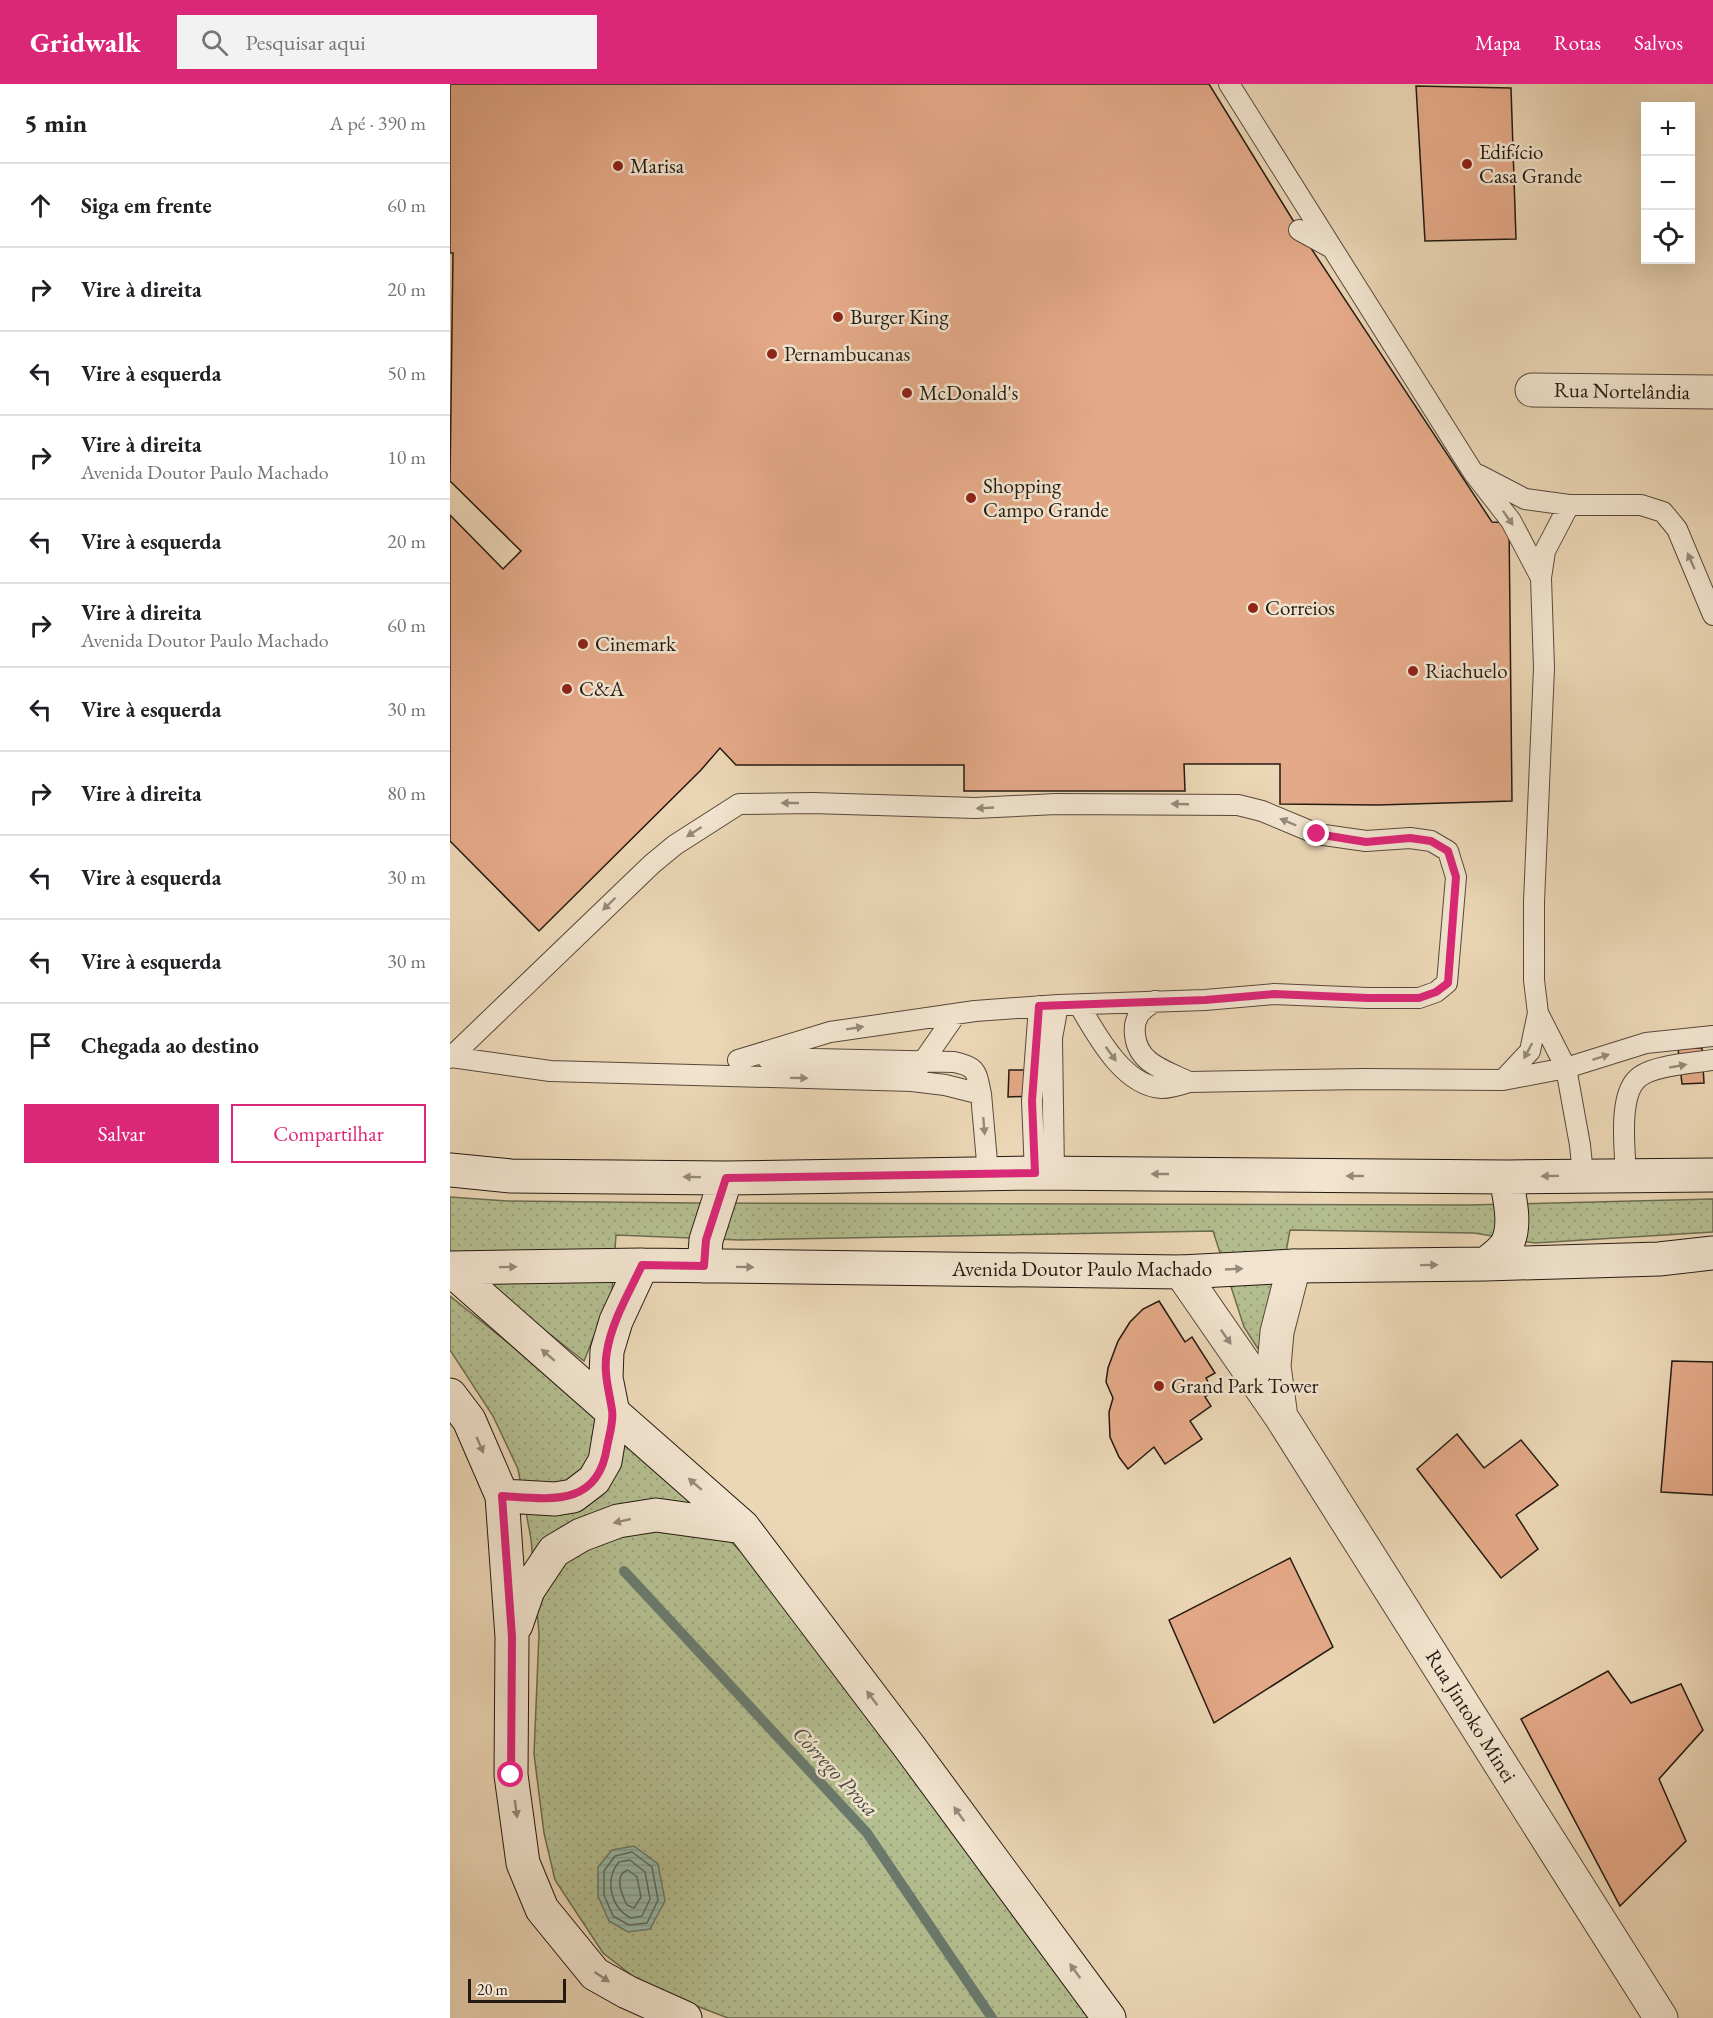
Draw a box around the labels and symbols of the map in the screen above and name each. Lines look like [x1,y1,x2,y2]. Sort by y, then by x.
place label: Edifício Casa Grande [1479,138,1582,189]
place label: Marisa [630,152,685,179]
marker: Edifício Casa Grande [1460,157,1474,171]
marker: Marisa [611,159,625,173]
place label: Burger King [850,303,949,330]
marker: Burger King [831,310,845,324]
place label: Pernambucanas [784,340,911,367]
marker: Pernambucanas [765,347,779,361]
street label: Rua Nortelândia [1554,376,1691,405]
place label: McDonald's [919,379,1019,406]
marker: McDonald's [900,386,914,400]
place label: Shopping Campo Grande [983,472,1109,523]
marker: Shopping Campo Grande [964,491,978,505]
one-way arrow [1502,510,1514,526]
one-way arrow [1686,551,1696,569]
place label: Correios [1265,594,1335,621]
marker: Correios [1246,601,1260,615]
place label: Cinemark [595,630,677,657]
marker: Cinemark [576,637,590,651]
place label: Riachuelo [1425,657,1508,684]
marker: Riachuelo [1406,664,1420,678]
place label: C&A [579,675,625,702]
marker: C&A [560,682,574,696]
one-way arrow [781,798,800,808]
one-way arrow [1170,799,1189,809]
one-way arrow [976,803,995,812]
one-way arrow [1279,816,1297,826]
route end [1303,820,1329,846]
one-way arrow [686,827,703,838]
one-way arrow [603,897,617,911]
one-way arrow [845,1024,864,1033]
one-way arrow [1523,1043,1533,1060]
one-way arrow [1105,1046,1117,1062]
one-way arrow [1592,1052,1610,1061]
one-way arrow [1669,1061,1688,1070]
one-way arrow [790,1073,809,1083]
one-way arrow [979,1117,989,1136]
one-way arrow [1150,1169,1169,1179]
one-way arrow [1345,1171,1364,1181]
one-way arrow [1540,1171,1559,1180]
one-way arrow [682,1173,701,1182]
street label: Avenida Doutor Paulo Machado [951,1255,1212,1282]
one-way arrow [1420,1260,1439,1270]
one-way arrow [499,1262,518,1272]
one-way arrow [736,1262,755,1272]
one-way arrow [1225,1264,1244,1273]
one-way arrow [1220,1328,1232,1344]
one-way arrow [540,1349,556,1362]
place label: Grand Park Tower [1171,1372,1319,1399]
marker: Grand Park Tower [1152,1379,1166,1393]
one-way arrow [475,1436,485,1454]
one-way arrow [687,1477,702,1491]
one-way arrow [613,1517,632,1526]
street label: Rua Jintoko Minei [1420,1644,1523,1787]
one-way arrow [866,1690,879,1706]
water label: Córrego Prosa [786,1720,885,1823]
route start [497,1761,523,1787]
one-way arrow [511,1800,520,1819]
one-way arrow [953,1806,965,1822]
one-way arrow [1069,1963,1081,1979]
one-way arrow [594,1971,610,1982]
scale bar [468,1976,566,2004]

